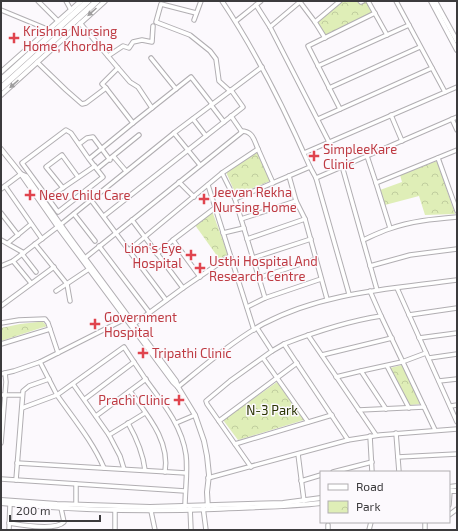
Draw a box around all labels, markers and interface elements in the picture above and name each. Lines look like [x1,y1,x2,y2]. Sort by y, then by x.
one-way arrow [88,7,97,16]
place label: Krishna Nursing Home, Khordha [23,23,117,54]
marker: Krishna Nursing Home, Khordha [8,32,20,44]
one-way arrow [9,79,19,88]
place label: SimpleeKare Clinic [323,141,397,172]
marker: SimpleeKare Clinic [308,150,320,162]
place label: Jeevan Rekha Nursing Home [213,184,297,215]
place label: Neev Child Care [39,187,131,203]
marker: Neev Child Care [24,189,36,201]
marker: Jeevan Rekha Nursing Home [198,193,210,205]
place label: Lion's Eye Hospital [124,240,182,271]
marker: Lion's Eye Hospital [185,249,197,261]
place label: Usthi Hospital And Research Centre [209,253,318,284]
marker: Usthi Hospital And Research Centre [194,262,206,274]
place label: Government Hospital [104,309,177,340]
marker: Government Hospital [89,318,101,330]
place label: Tripathi Clinic [152,345,232,361]
marker: Tripathi Clinic [137,347,149,359]
place label: Prachi Clinic [98,392,170,408]
marker: Prachi Clinic [173,394,185,406]
park label: N-3 Park [246,402,298,418]
legend [320,471,450,523]
text: Road [356,479,384,493]
scale bar [10,497,100,523]
text: Park [356,499,381,513]
text: 200 m [16,503,50,517]

